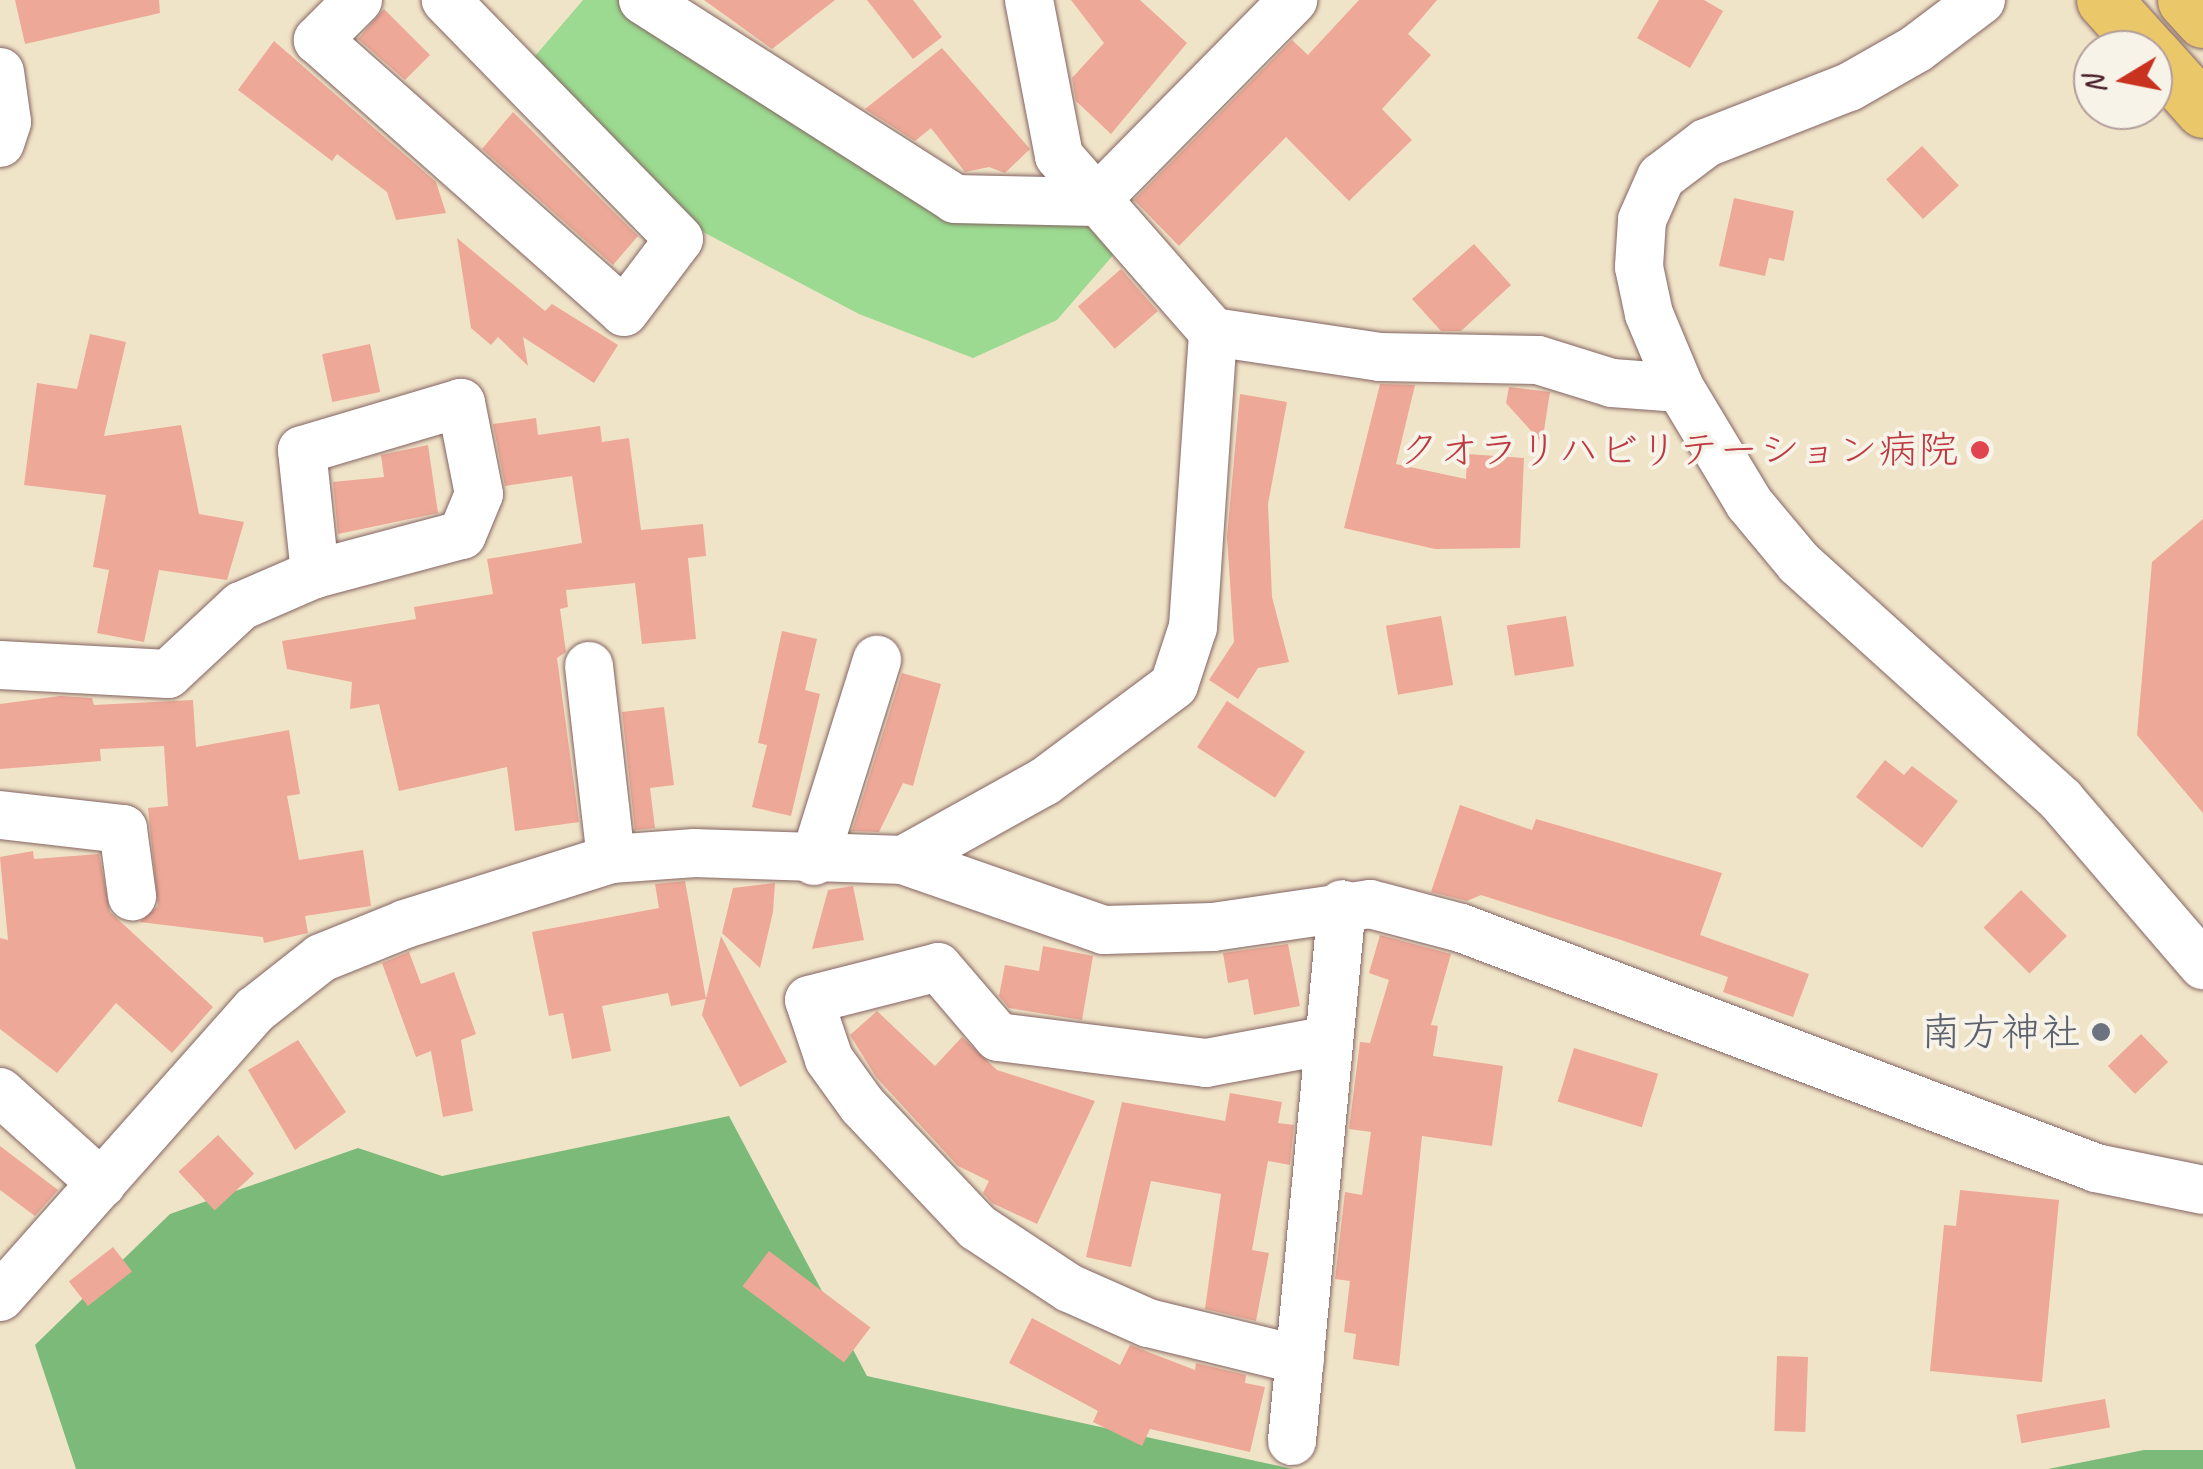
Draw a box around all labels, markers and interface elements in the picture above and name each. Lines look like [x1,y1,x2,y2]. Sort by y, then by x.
north arrow [2073,30,2173,130]
text: N [2076,73,2114,97]
place label: クオラリハビリテーション病院 [1398,426,1958,474]
marker: クオラリハビリテーション病院 [1967,437,1993,463]
place label: 南方神社 [1921,1008,2081,1056]
marker: 南方神社 [2090,1021,2112,1043]

